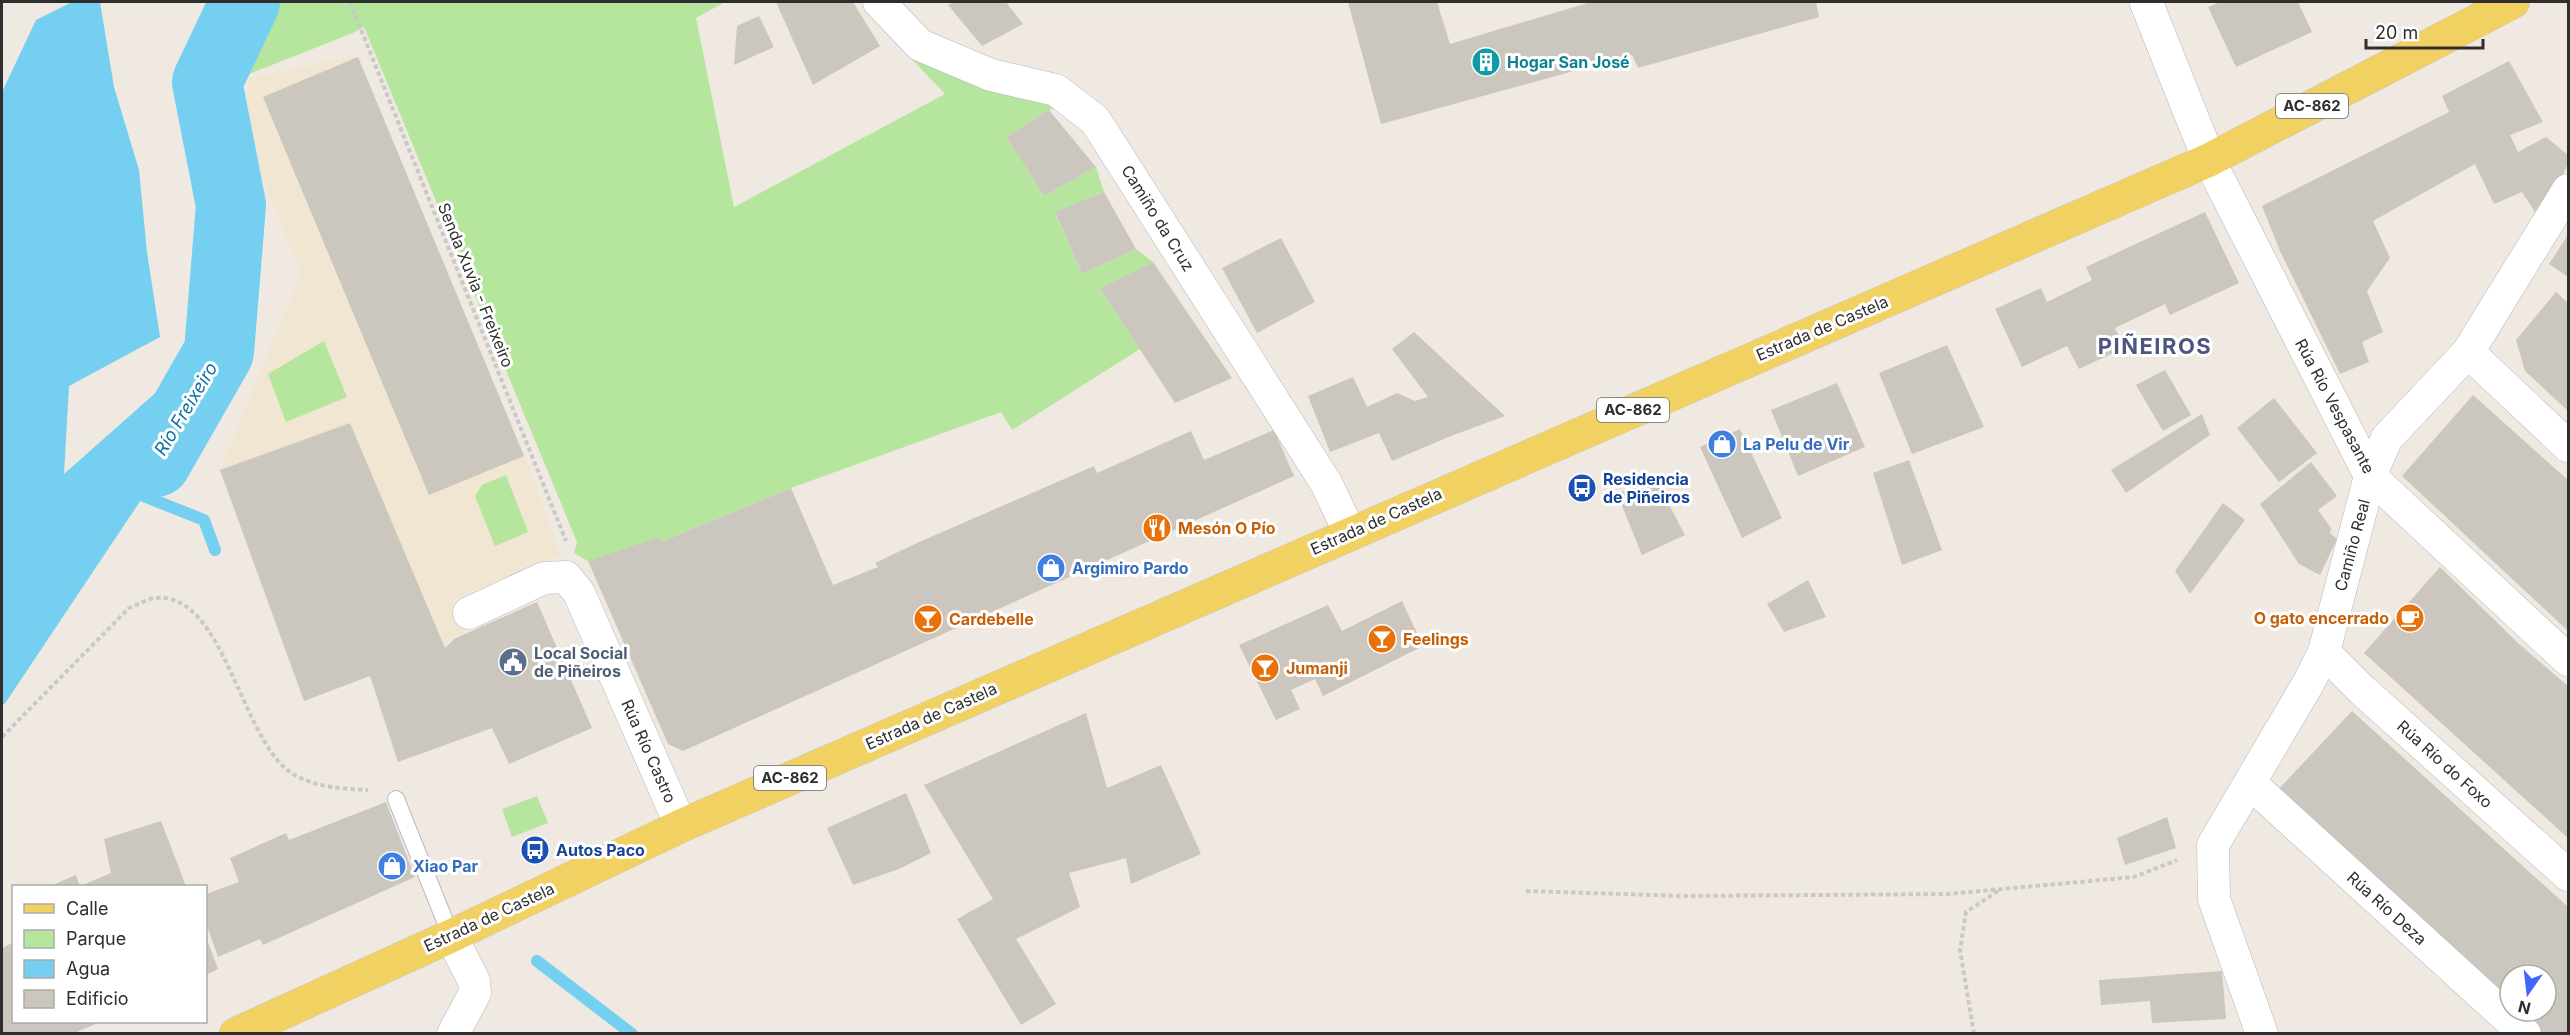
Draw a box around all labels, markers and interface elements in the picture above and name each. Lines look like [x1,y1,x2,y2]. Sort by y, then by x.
scale bar [2366,12,2483,50]
text: 20 m [2375,22,2418,43]
building icon: Hogar San José [1470,46,1502,78]
place label: Hogar San José [1507,52,1630,72]
road number: AC-862 [2276,94,2348,118]
street label: Camiño da Cruz [1117,161,1199,275]
street label: Senda Xuvia - Freixeiro [434,200,518,370]
street label: Estrada de Castela [1753,291,1891,365]
district label: PIÑEIROS [2098,333,2212,359]
street label: Rúa Río Vespasante [2291,335,2379,477]
water label: Río Freixeiro [150,359,222,459]
road number: AC-862 [1597,398,1669,422]
shop icon: La Pelu de Vir [1706,428,1738,460]
place label: La Pelu de Vir [1743,434,1850,454]
place label: Residencia de Piñeiros [1603,469,1690,507]
bus stop icon: Residencia de Piñeiros [1566,472,1598,504]
street label: Estrada de Castela [1307,483,1445,559]
street label: Camiño Real [2330,497,2374,593]
restaurant icon: Mesón O Pío [1141,512,1173,544]
place label: Mesón O Pío [1178,518,1276,538]
shop icon: Argimiro Pardo [1035,552,1067,584]
place label: Argimiro Pardo [1072,558,1189,578]
cafe icon: O gato encerrado [2394,602,2426,634]
bar icon: Cardebelle [912,603,944,635]
place label: O gato encerrado [2254,608,2389,628]
place label: Cardebelle [949,609,1034,629]
bar icon: Feelings [1366,623,1398,655]
place label: Feelings [1403,629,1469,649]
place label: Local Social de Piñeiros [534,643,628,681]
public building icon: Local Social de Piñeiros [497,646,529,678]
bar icon: Jumanji [1249,652,1281,684]
place label: Jumanji [1286,658,1348,678]
street label: Estrada de Castela [862,678,1000,754]
street label: Rúa Río Castro [617,696,681,806]
street label: Rúa Río do Foxo [2393,716,2497,812]
road number: AC-862 [754,766,826,790]
bus stop icon: Autos Paco [519,834,551,866]
place label: Autos Paco [556,840,645,860]
shop icon: Xiao Par [376,850,408,882]
place label: Xiao Par [413,856,478,876]
street label: Rúa Río Deza [2343,867,2431,949]
street label: Estrada de Castela [421,878,557,956]
legend [12,885,207,1023]
text: Calle [66,898,108,919]
text: Parque [66,928,126,949]
text: Agua [66,958,110,979]
north arrow [2498,963,2558,1023]
text: Edificio [66,988,129,1009]
text: N [2516,996,2533,1019]

